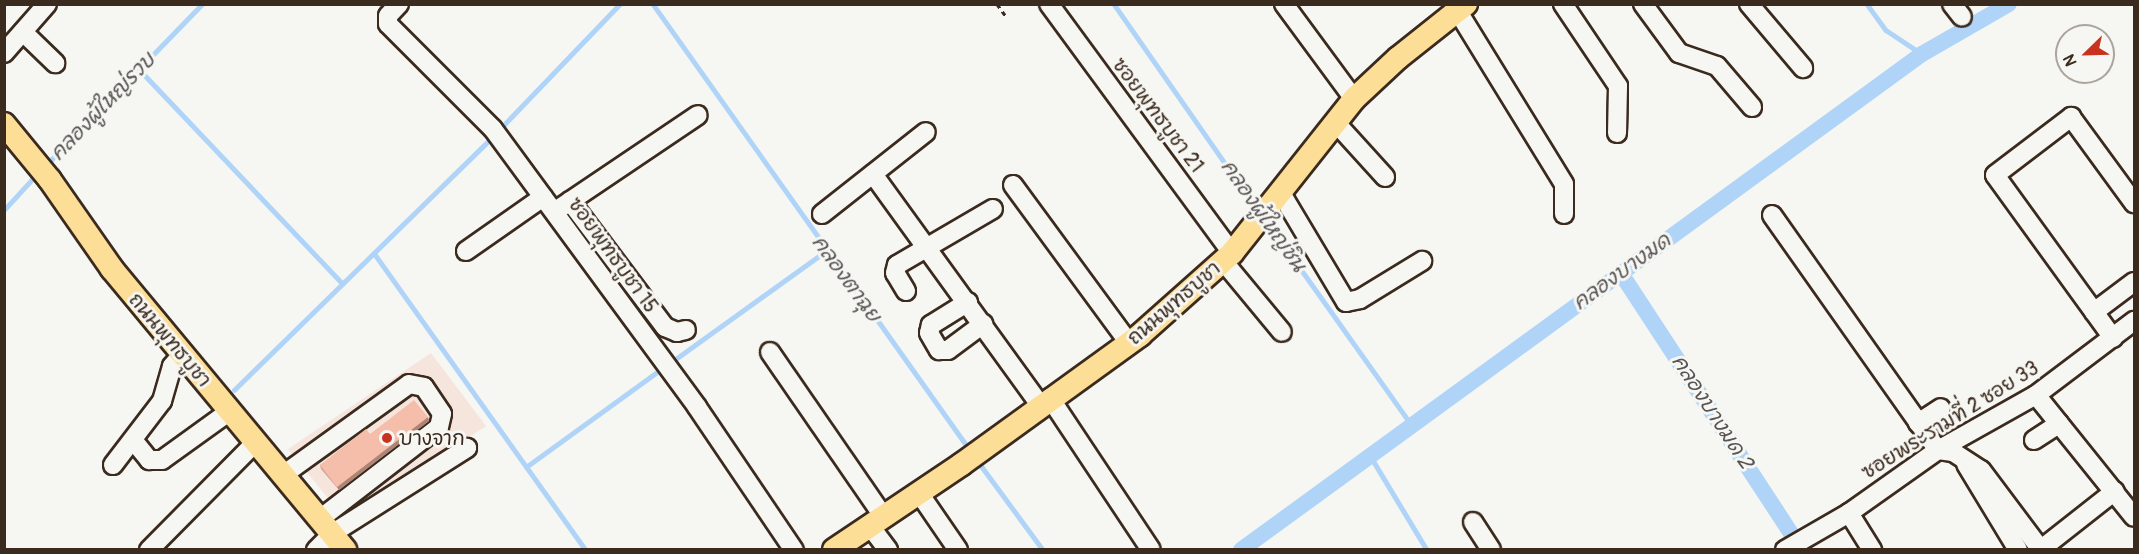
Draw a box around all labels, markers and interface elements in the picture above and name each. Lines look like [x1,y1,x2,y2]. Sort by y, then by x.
north arrow [2055,24,2115,84]
water label: คลองผู้ใหญ่รวบ [45,48,161,166]
text: N [2059,51,2082,69]
street label: ซอยพุทธบูชา 21 [1107,53,1209,177]
water label: คลองผู้ใหญ่ชิน [1215,155,1311,277]
street label: ซอยพุทธบูชา 15 [563,193,663,317]
water label: คลองบางมด [1568,228,1676,316]
water label: คลองตาฉุย [806,231,886,327]
street label: ถนนพุทธบูชา [1123,256,1225,350]
street label: ถนนพุทธบูชา [124,288,216,392]
water label: คลองบางมด 2 [1666,350,1758,474]
street label: ซอยพระรามที่ 2 ซอย 33 [1857,356,2043,484]
place label: บางจาก [399,426,465,450]
marker: บางจาก [380,431,394,445]

